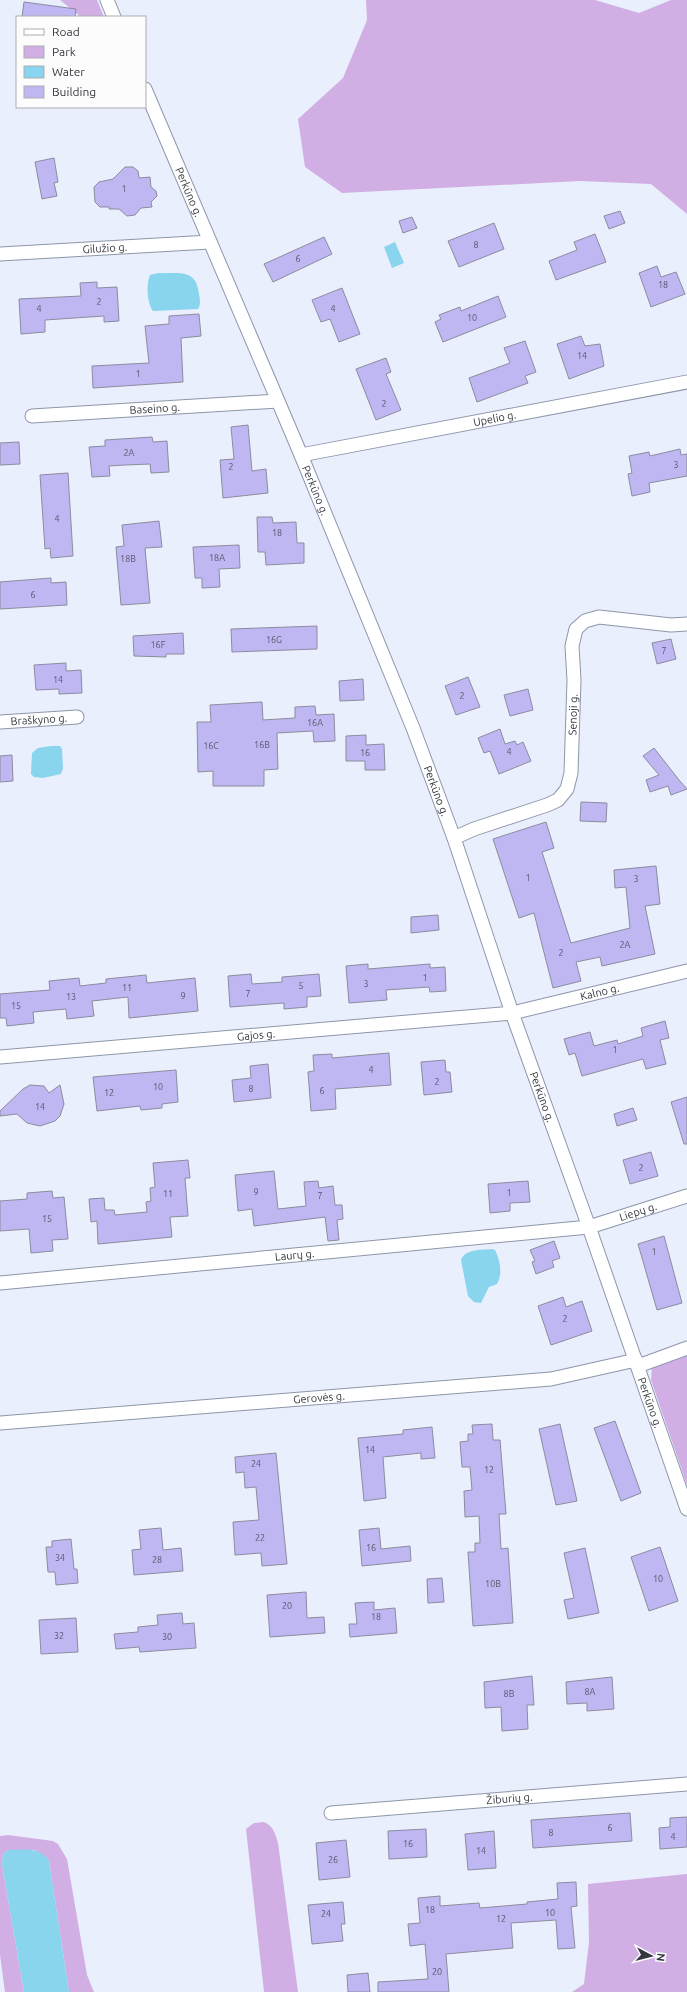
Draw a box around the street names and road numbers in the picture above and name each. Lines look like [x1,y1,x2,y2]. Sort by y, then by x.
street label: Perkūno g. [173,165,205,219]
street label: Gilužio g. [82,241,128,255]
street label: Baseino g. [129,401,180,416]
street label: Upelio g. [472,408,517,428]
street label: Perkūno g. [300,464,331,517]
street label: Senoji g. [566,694,580,736]
street label: Braškyno g. [10,712,68,727]
street label: Perkūno g. [422,764,451,818]
street label: Kalno g. [579,982,620,1002]
street label: Gajos g. [236,1027,276,1043]
street label: Perkūno g. [528,1070,557,1124]
street label: Liepų g. [618,1200,658,1223]
street label: Laurų g. [274,1247,315,1263]
street label: Perkūno g. [636,1376,664,1429]
street label: Gerovės g. [293,1389,345,1406]
street label: Žiburių g. [486,1791,533,1806]

